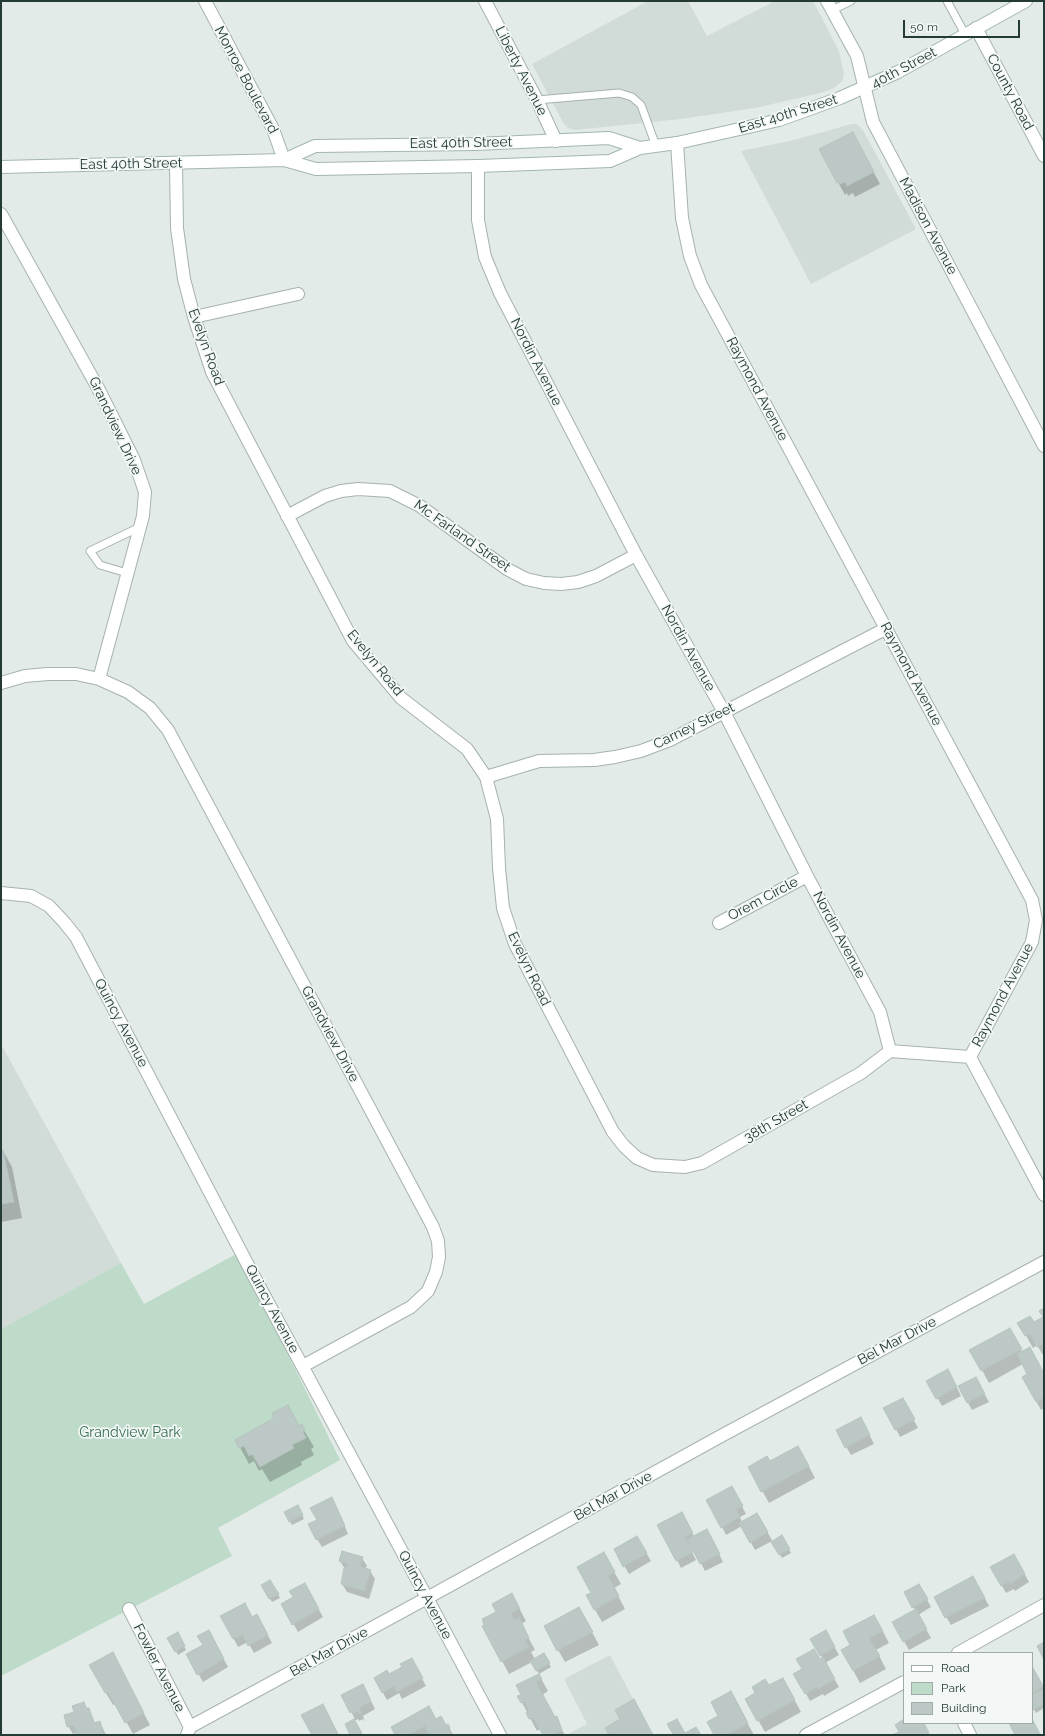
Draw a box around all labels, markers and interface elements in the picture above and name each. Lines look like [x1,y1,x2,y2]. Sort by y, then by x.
scale bar [905,12,1022,38]
text: 50 m [910,20,938,34]
street label: Monroe Boulevard [211,23,281,137]
street label: Liberty Avenue [491,24,551,118]
street label: 40th Street [869,44,939,92]
street label: County Road [983,51,1037,133]
street label: East 40th Street [736,91,840,137]
street label: East 40th Street [410,134,512,152]
street label: East 40th Street [80,155,182,173]
street label: Madison Avenue [895,175,961,277]
street label: Evelyn Road [184,306,228,388]
street label: Nordin Avenue [507,315,565,409]
street label: Raymond Avenue [723,334,791,444]
street label: Grandview Drive [85,374,145,478]
street label: Mc Farland Street [410,496,514,576]
street label: Nordin Avenue [657,602,719,694]
street label: Raymond Avenue [877,619,945,729]
street label: Evelyn Road [343,627,407,699]
street label: Carney Street [651,699,737,753]
street label: Orem Circle [725,874,801,924]
street label: Nordin Avenue [809,889,869,981]
street label: Evelyn Road [504,929,554,1009]
street label: Raymond Avenue [969,940,1037,1050]
street label: Quincy Avenue [91,976,151,1070]
street label: Grandview Drive [298,983,362,1085]
street label: 38th Street [741,1096,811,1146]
street label: Quincy Avenue [242,1262,302,1356]
street label: Bel Mar Drive [855,1313,939,1369]
park label: Grandview Park [79,1425,181,1441]
street label: Bel Mar Drive [571,1468,655,1524]
street label: Quincy Avenue [395,1548,455,1642]
street label: Fowler Avenue [130,1621,188,1715]
street label: Bel Mar Drive [287,1624,371,1680]
legend [903,1652,1033,1724]
text: Road [941,1661,970,1675]
text: Park [941,1681,966,1695]
text: Building [941,1701,987,1715]

